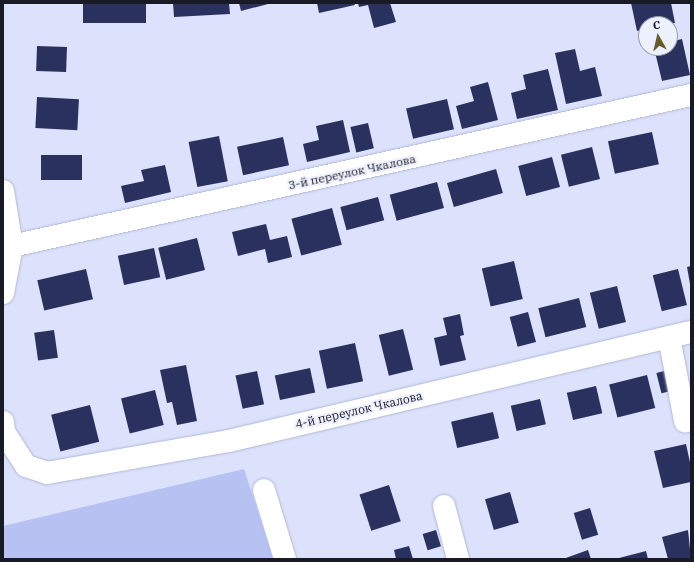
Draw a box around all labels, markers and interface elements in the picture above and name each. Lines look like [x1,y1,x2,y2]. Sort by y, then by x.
north arrow [638,16,678,56]
text: С [652,18,661,33]
street label: 3-й переулок Чкалова [287,151,417,193]
street label: 4-й переулок Чкалова [294,388,424,432]

